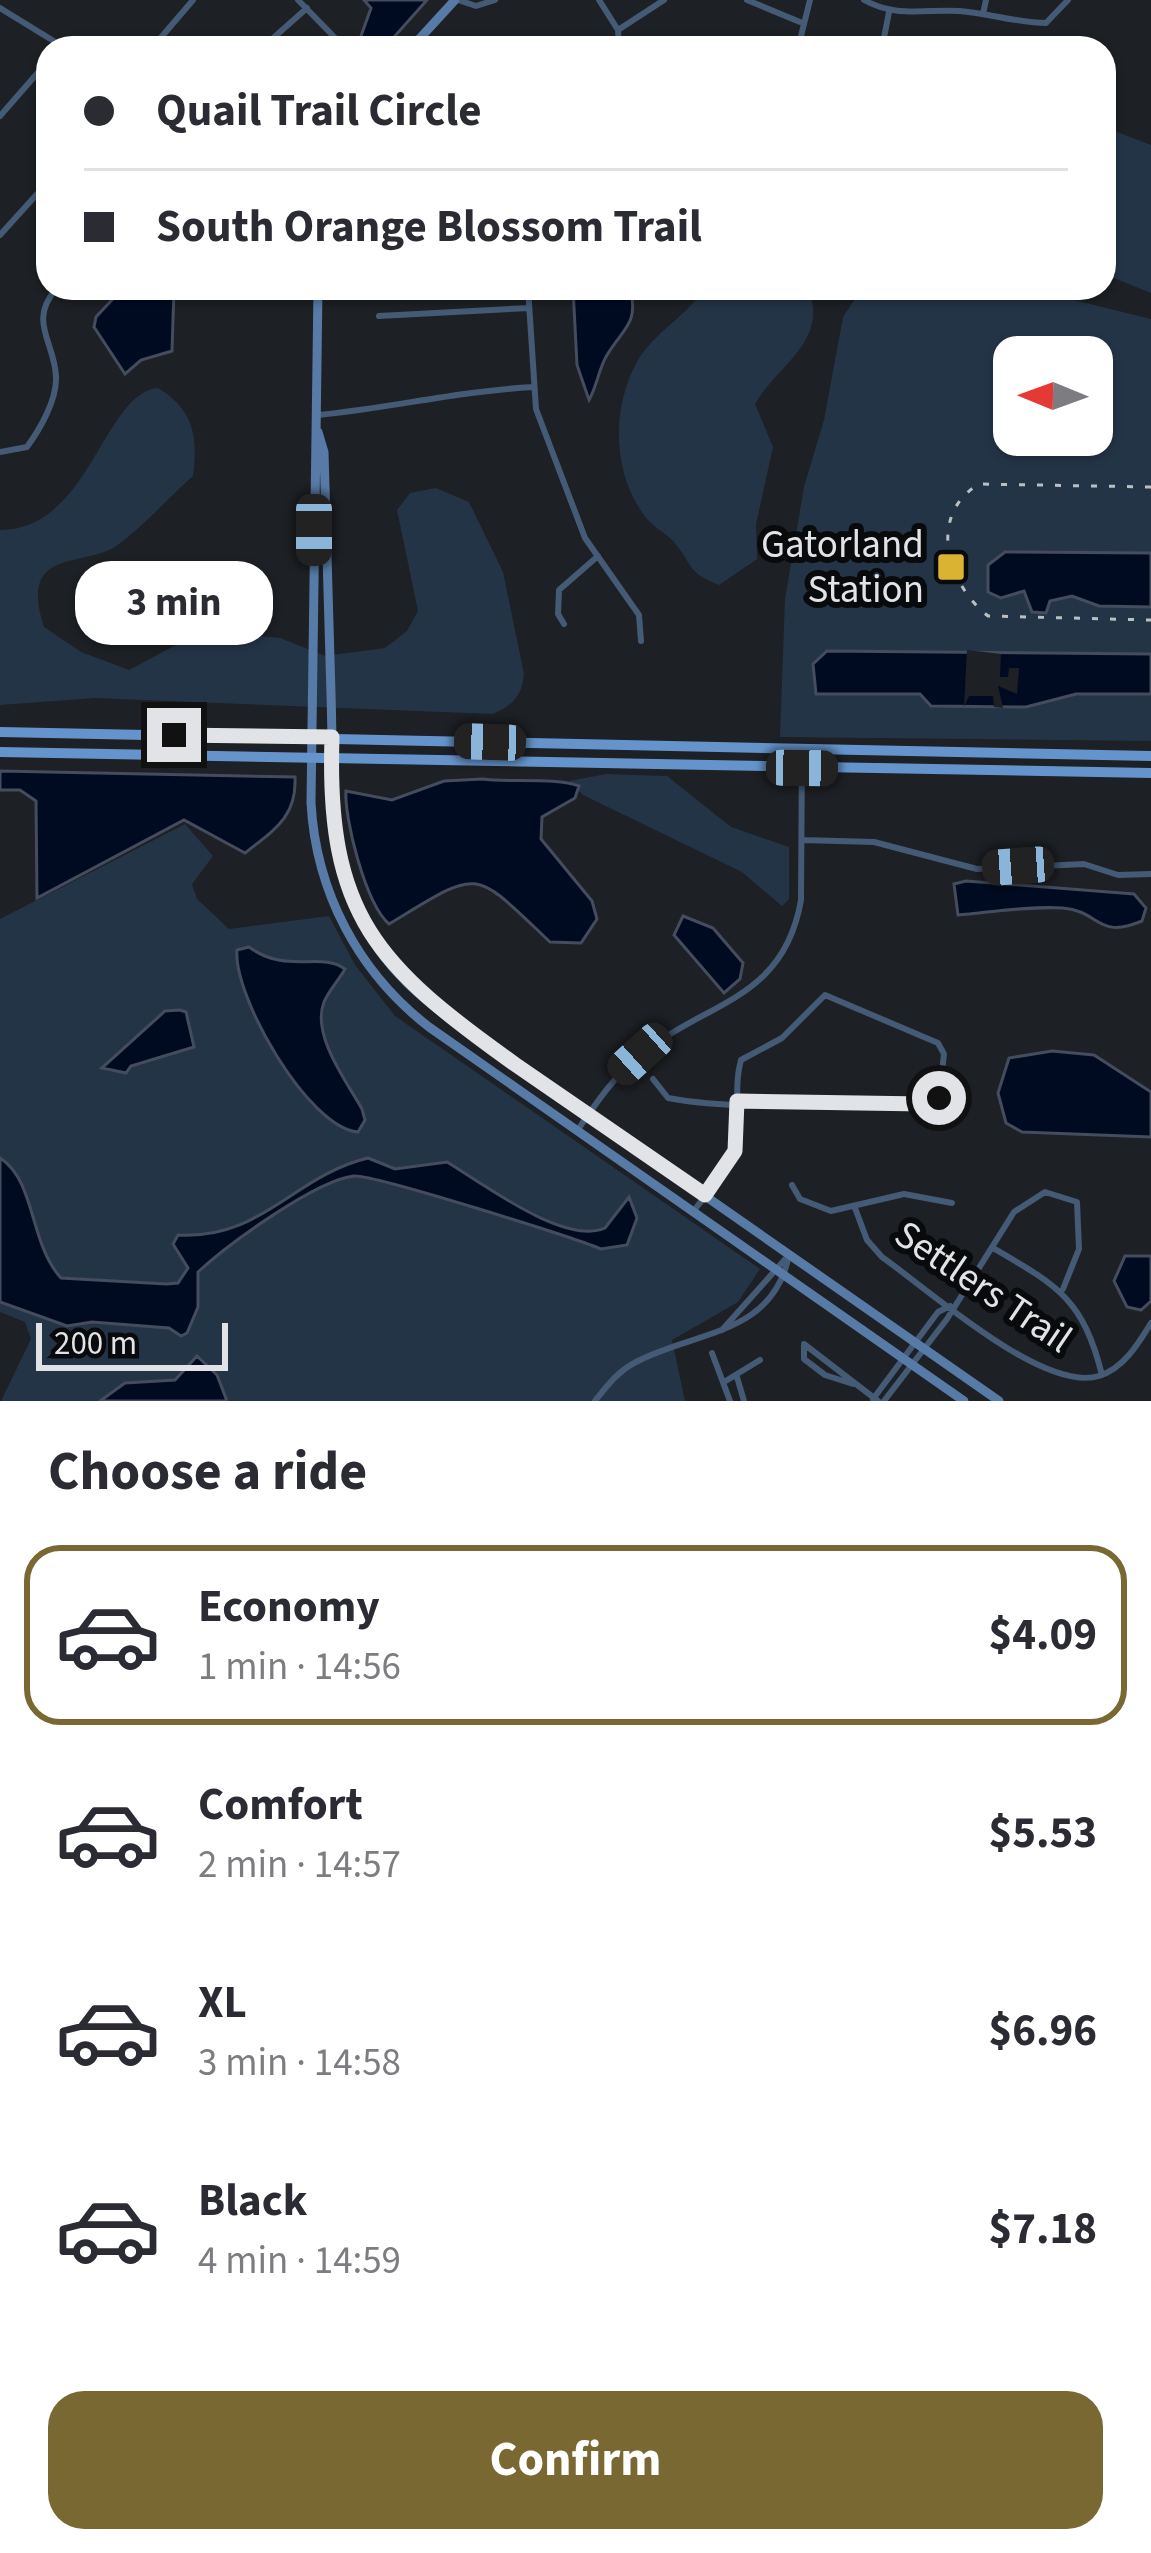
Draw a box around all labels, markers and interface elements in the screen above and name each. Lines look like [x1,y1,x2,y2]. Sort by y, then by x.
text: Quail Trail Circle [156,79,481,143]
text: South Orange Blossom Trail [156,195,702,259]
north arrow [993,336,1113,456]
map controls [993,336,1113,456]
car [296,494,332,566]
place label: Gatorland Station [761,517,924,618]
marker: Gatorland Station [935,551,967,583]
callout: 3 min [75,561,273,645]
text: 3 min [127,575,221,631]
route end [147,708,201,762]
car [453,723,527,761]
car [766,749,838,787]
car [981,846,1055,886]
car [601,1017,679,1091]
route start [912,1071,966,1125]
street label: Settlers Trail [883,1207,1083,1367]
scale bar [36,1317,228,1370]
text: 200 m [54,1320,137,1367]
text: Choose a ride [48,1434,367,1511]
text: Economy [198,1575,380,1639]
icon: car [54,1581,162,1689]
text: $4.09 [988,1603,1097,1667]
text: 1 min · 14:56 [198,1639,401,1695]
text: Comfort [198,1773,363,1837]
icon: car [54,1779,162,1887]
text: $5.53 [988,1801,1097,1865]
text: 2 min · 14:57 [198,1837,401,1893]
text: XL [198,1971,247,2035]
icon: car [54,1977,162,2085]
text: $6.96 [988,1999,1097,2063]
text: 3 min · 14:58 [198,2035,401,2091]
text: Black [198,2169,308,2233]
icon: car [54,2175,162,2283]
text: $7.18 [988,2197,1097,2261]
text: 4 min · 14:59 [198,2233,401,2289]
button: Confirm [48,2391,1103,2529]

